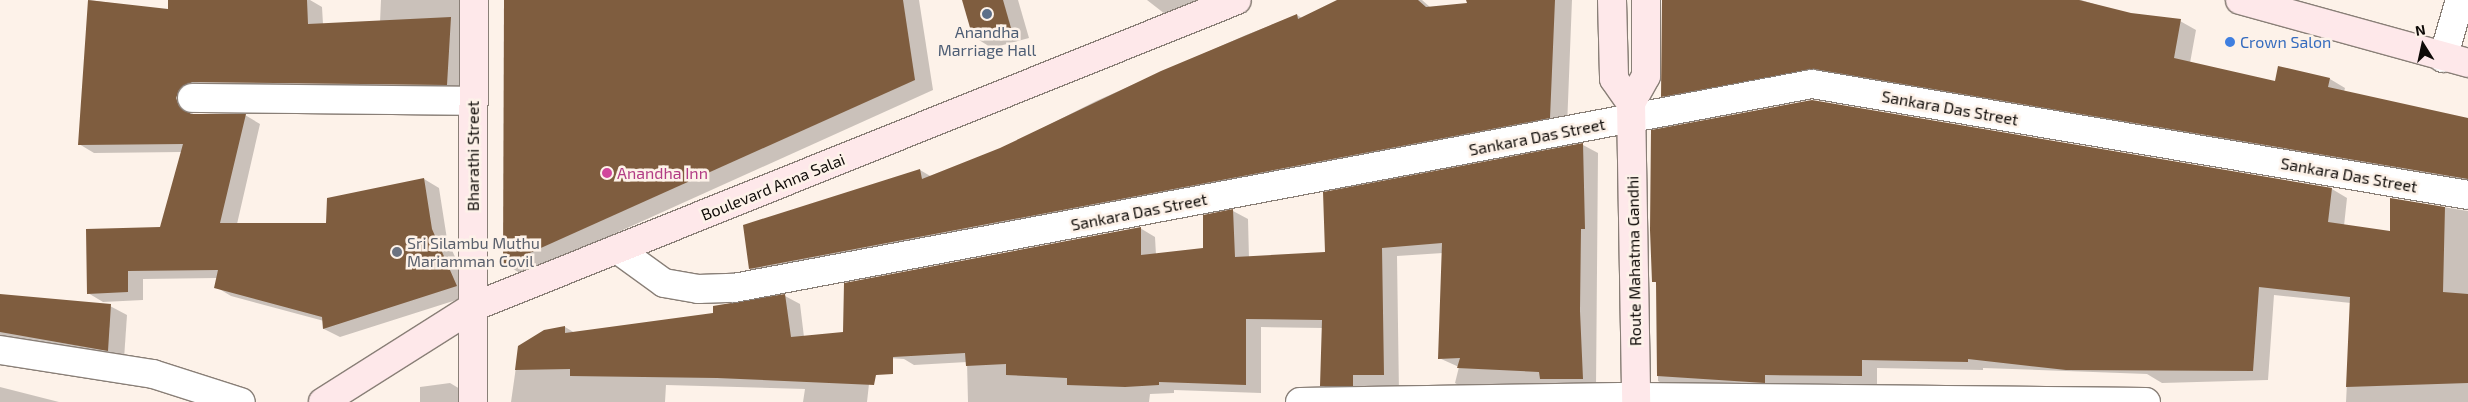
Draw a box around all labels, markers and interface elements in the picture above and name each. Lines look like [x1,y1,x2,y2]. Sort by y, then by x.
marker: Anandha Marriage Hall [981,8,993,20]
north arrow [2398,20,2448,70]
text: N [2414,20,2427,39]
place label: Anandha Marriage Hall [938,22,1036,60]
place label: Crown Salon [2240,32,2331,52]
marker: Crown Salon [2224,36,2236,48]
street label: Sankara Das Street [1880,87,2020,129]
street label: Bharathi Street [463,101,483,211]
street label: Sankara Das Street [1467,114,1607,160]
street label: Boulevard Anna Salai [698,149,848,225]
street label: Sankara Das Street [2279,154,2419,196]
place label: Anandha Inn [617,163,708,183]
marker: Anandha Inn [601,167,613,179]
street label: Route Mahatma Gandhi [1623,176,1645,346]
street label: Sankara Das Street [1069,189,1209,235]
place label: Sri Silambu Muthu Mariamman Covil [407,233,540,271]
marker: Sri Silambu Muthu Mariamman Covil [391,246,403,258]

